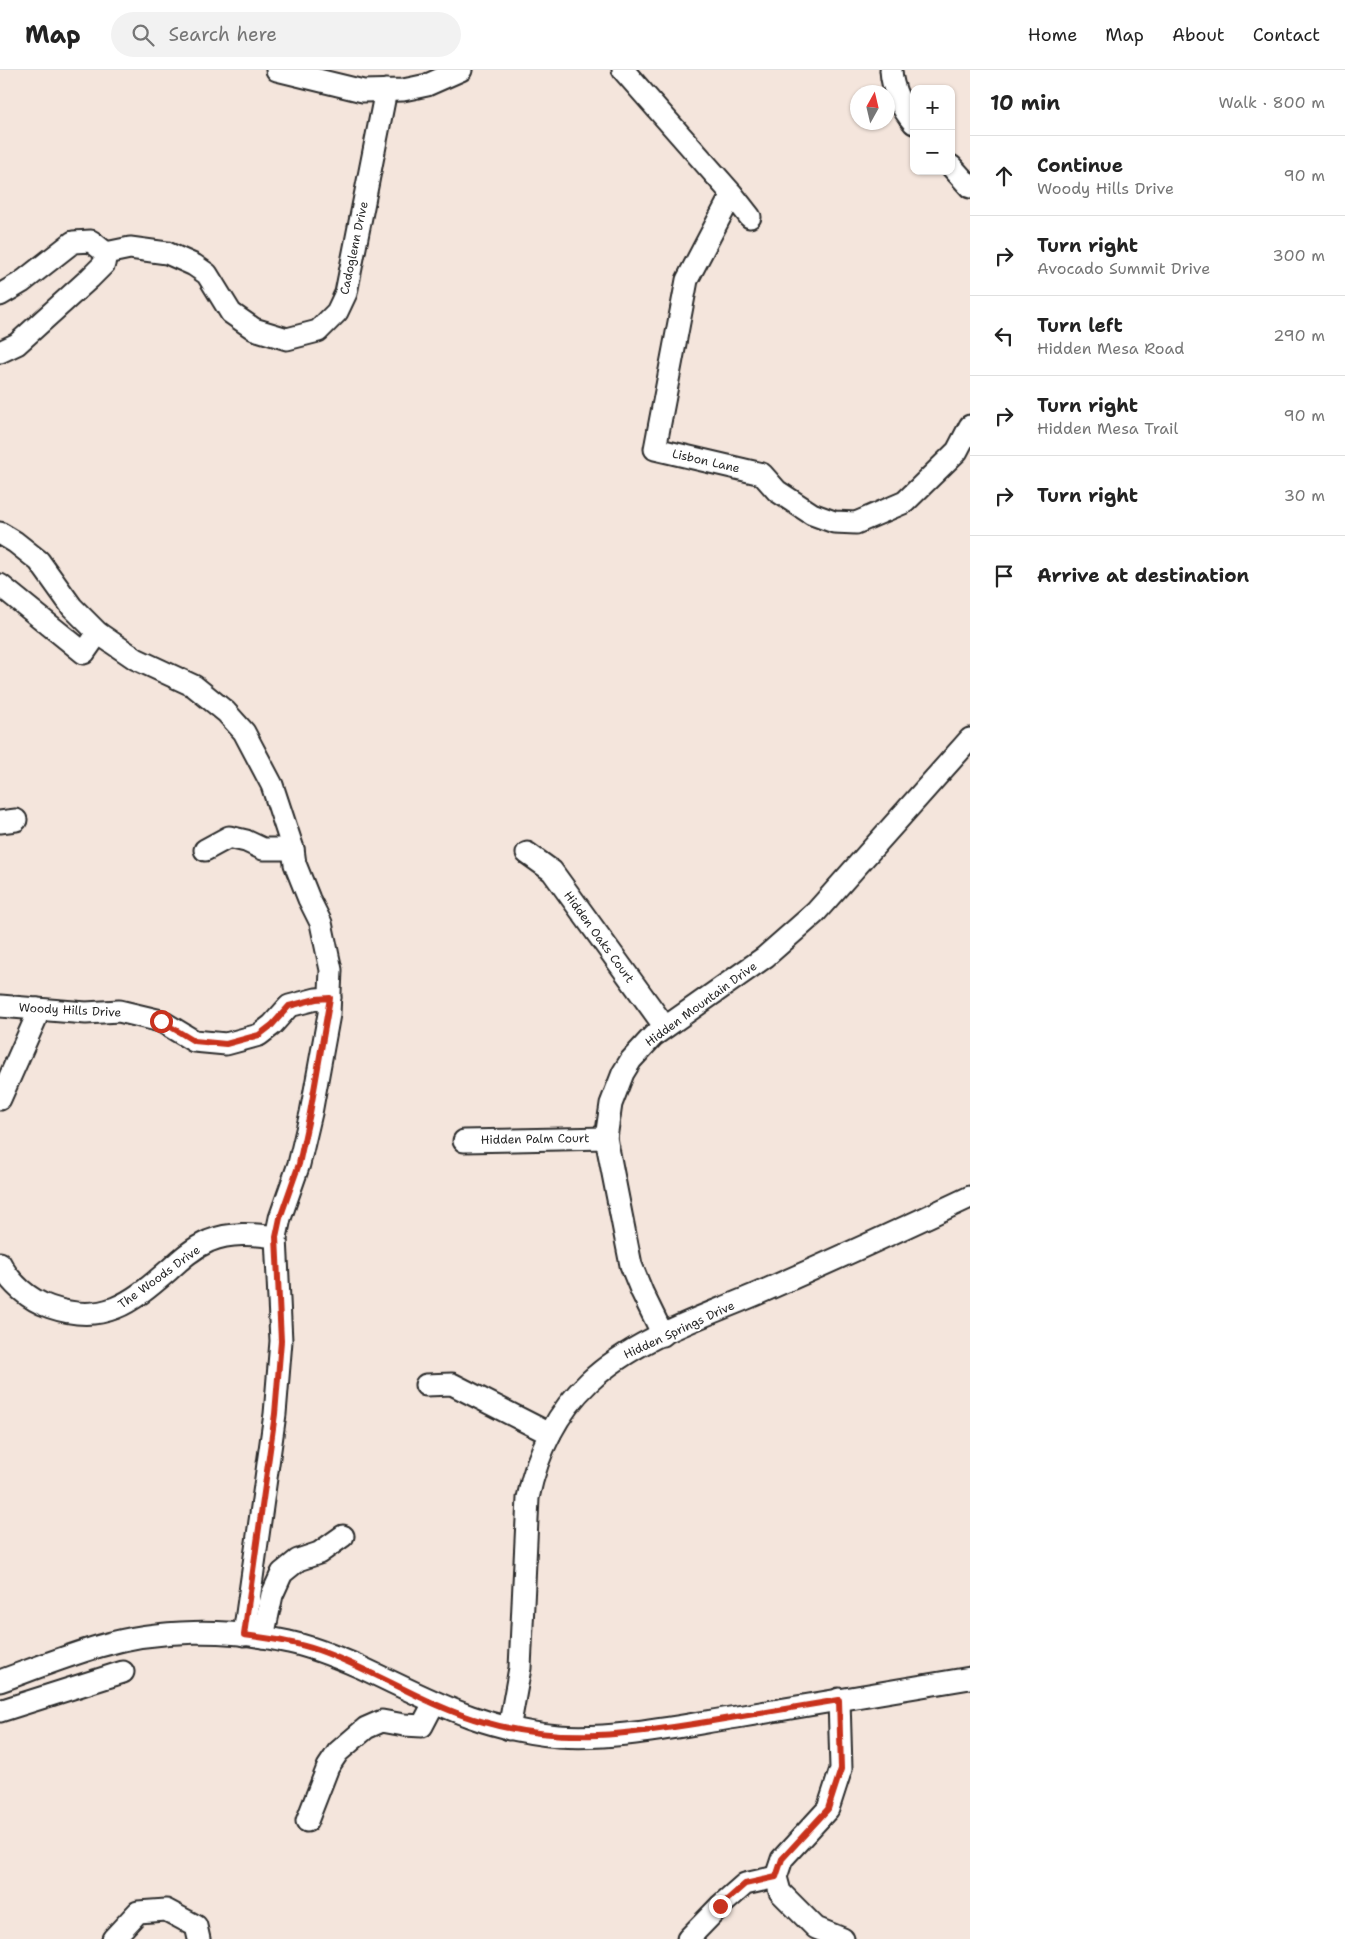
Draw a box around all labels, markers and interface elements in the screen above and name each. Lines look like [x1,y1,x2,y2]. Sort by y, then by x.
search box [111,12,461,57]
text: Map [25,19,81,51]
icon: search [129,21,157,49]
text: Search here [169,22,277,47]
text: Home [1028,23,1077,47]
text: Map [1105,23,1144,47]
text: About [1172,23,1225,47]
text: Contact [1253,23,1320,47]
north arrow [850,85,895,130]
map controls [910,85,955,175]
button: + [910,85,955,130]
text: 10 min [990,89,1060,117]
text: Walk · 800 m [1219,92,1325,113]
button: − [910,130,955,175]
text: Continue [1037,153,1123,178]
icon: ahead [990,162,1018,190]
text: 90 m [1284,165,1325,186]
text: Woody Hills Drive [1037,178,1174,199]
street label: Cadoglenn Drive [336,200,372,296]
text: Turn right [1037,233,1138,258]
icon: right [990,242,1018,270]
text: 300 m [1273,245,1325,266]
text: Avocado Summit Drive [1037,258,1210,279]
text: Turn left [1037,313,1123,338]
icon: left [990,322,1018,350]
text: 290 m [1273,325,1325,346]
text: Hidden Mesa Road [1037,338,1184,359]
text: Turn right [1037,393,1138,418]
icon: right [990,402,1018,430]
text: 90 m [1284,405,1325,426]
text: Hidden Mesa Trail [1037,418,1178,439]
street label: Lisbon Lane [671,445,742,477]
icon: right [990,482,1018,510]
text: Turn right [1037,483,1138,508]
text: 30 m [1284,485,1325,506]
icon: arrive [990,562,1018,590]
text: Arrive at destination [1037,563,1249,588]
street label: Hidden Oaks Court [560,888,638,986]
street label: Hidden Mountain Drive [642,958,760,1050]
street label: Woody Hills Drive [18,999,122,1021]
route start [150,1010,173,1033]
street label: Hidden Palm Court [481,1130,589,1148]
street label: The Woods Drive [115,1242,203,1312]
street label: Hidden Springs Drive [621,1297,737,1363]
route end [709,1895,732,1918]

